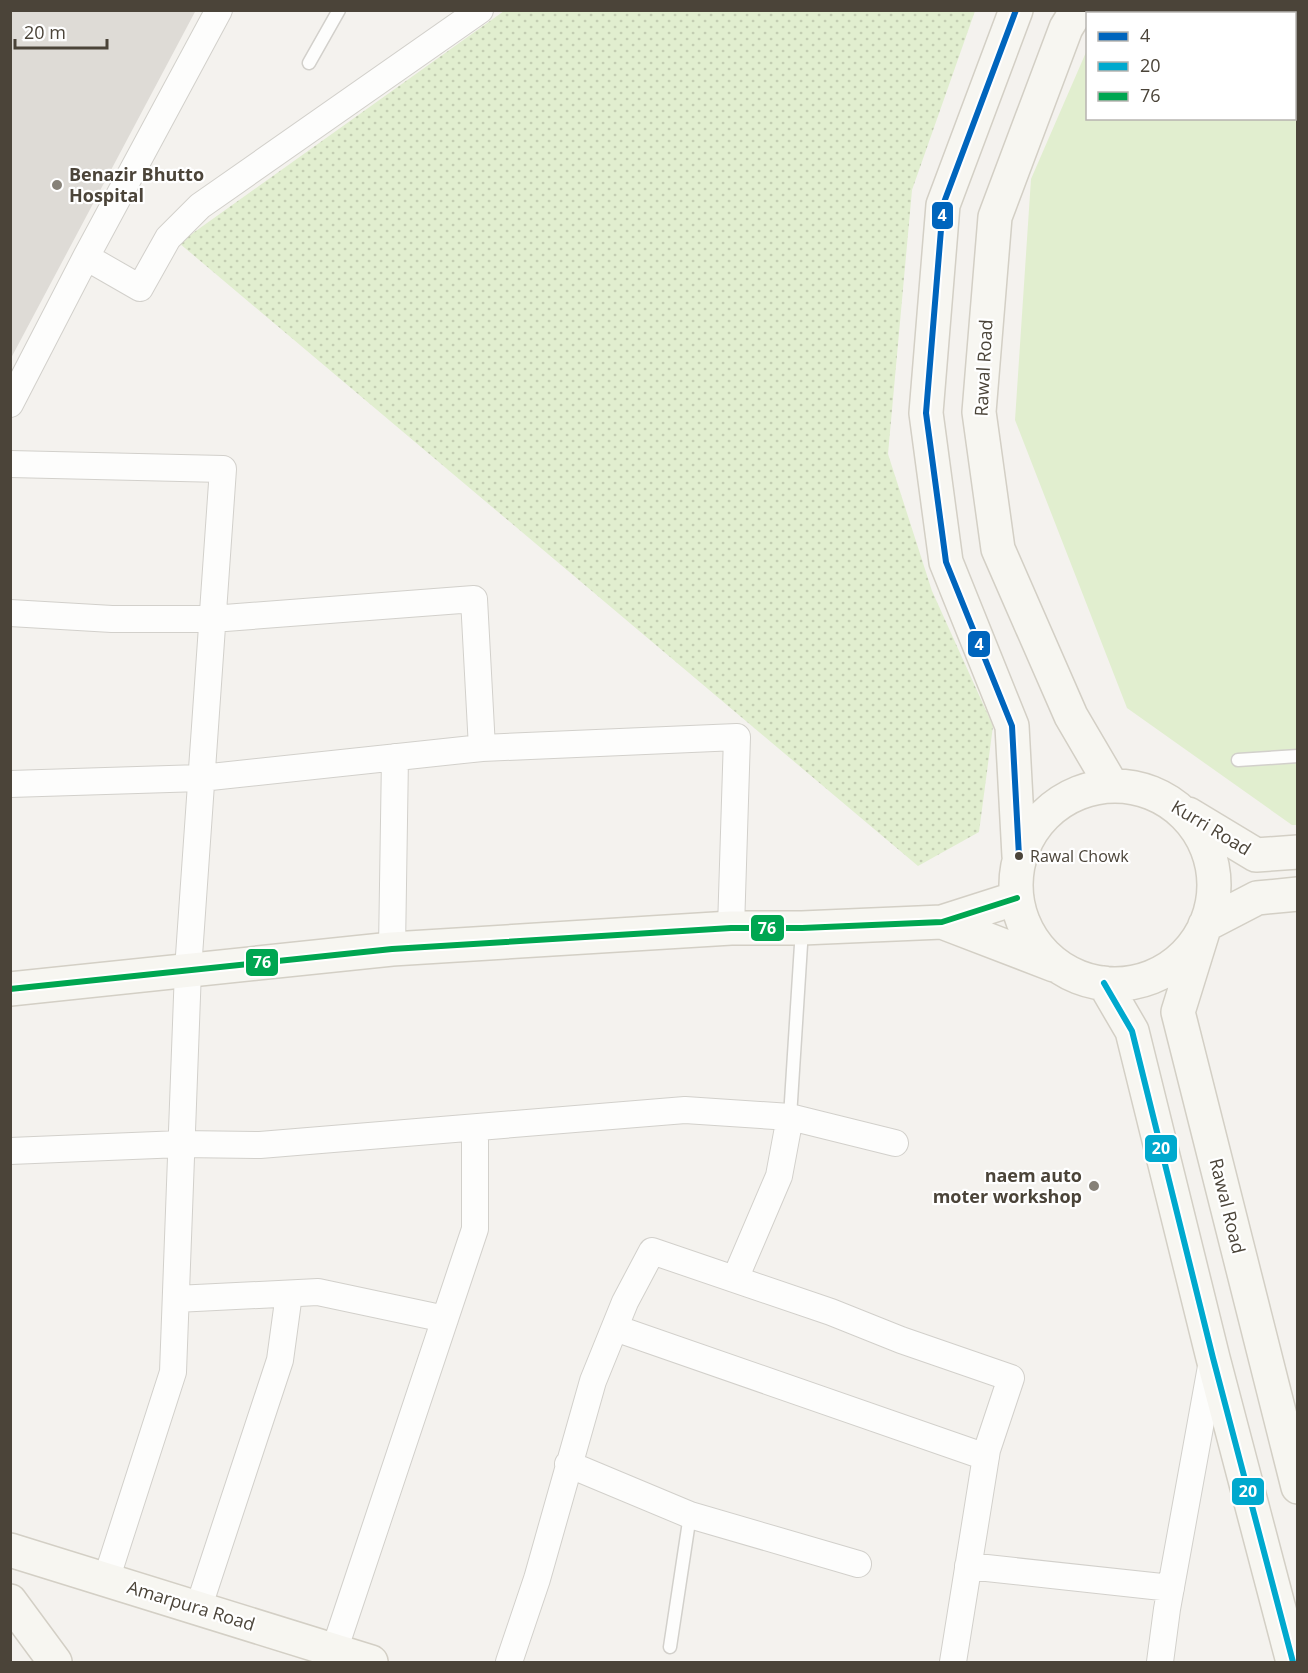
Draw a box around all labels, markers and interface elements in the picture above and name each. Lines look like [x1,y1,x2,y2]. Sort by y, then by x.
scale bar [15,12,106,50]
legend [1086,12,1296,120]
text: 20 m [24,20,66,44]
text: 4 [1140,23,1150,47]
text: 20 [1140,53,1161,77]
text: 76 [1140,83,1161,107]
place label: Benazir Bhutto Hospital [69,162,204,207]
marker: Benazir Bhutto Hospital [50,178,64,192]
line badge: 4 [931,201,954,230]
text: 4 [937,204,947,226]
street label: Rawal Road [968,319,998,417]
line badge: 4 [967,630,991,658]
text: 4 [974,633,984,655]
street label: Kurri Road [1167,794,1256,860]
place label: Rawal Chowk [1030,845,1129,867]
marker: Rawal Chowk [1013,850,1025,862]
line badge: 76 [750,914,785,942]
text: 76 [758,917,776,939]
line badge: 76 [245,948,279,977]
text: 76 [253,951,271,973]
line badge: 20 [1144,1134,1178,1163]
text: 20 [1152,1137,1170,1159]
street label: Rawal Road [1205,1156,1251,1256]
place label: naem auto moter workshop [933,1163,1082,1208]
marker: naem auto moter workshop [1087,1179,1101,1193]
line badge: 20 [1231,1477,1265,1506]
text: 20 [1239,1480,1257,1502]
street label: Amarpura Road [124,1574,258,1636]

